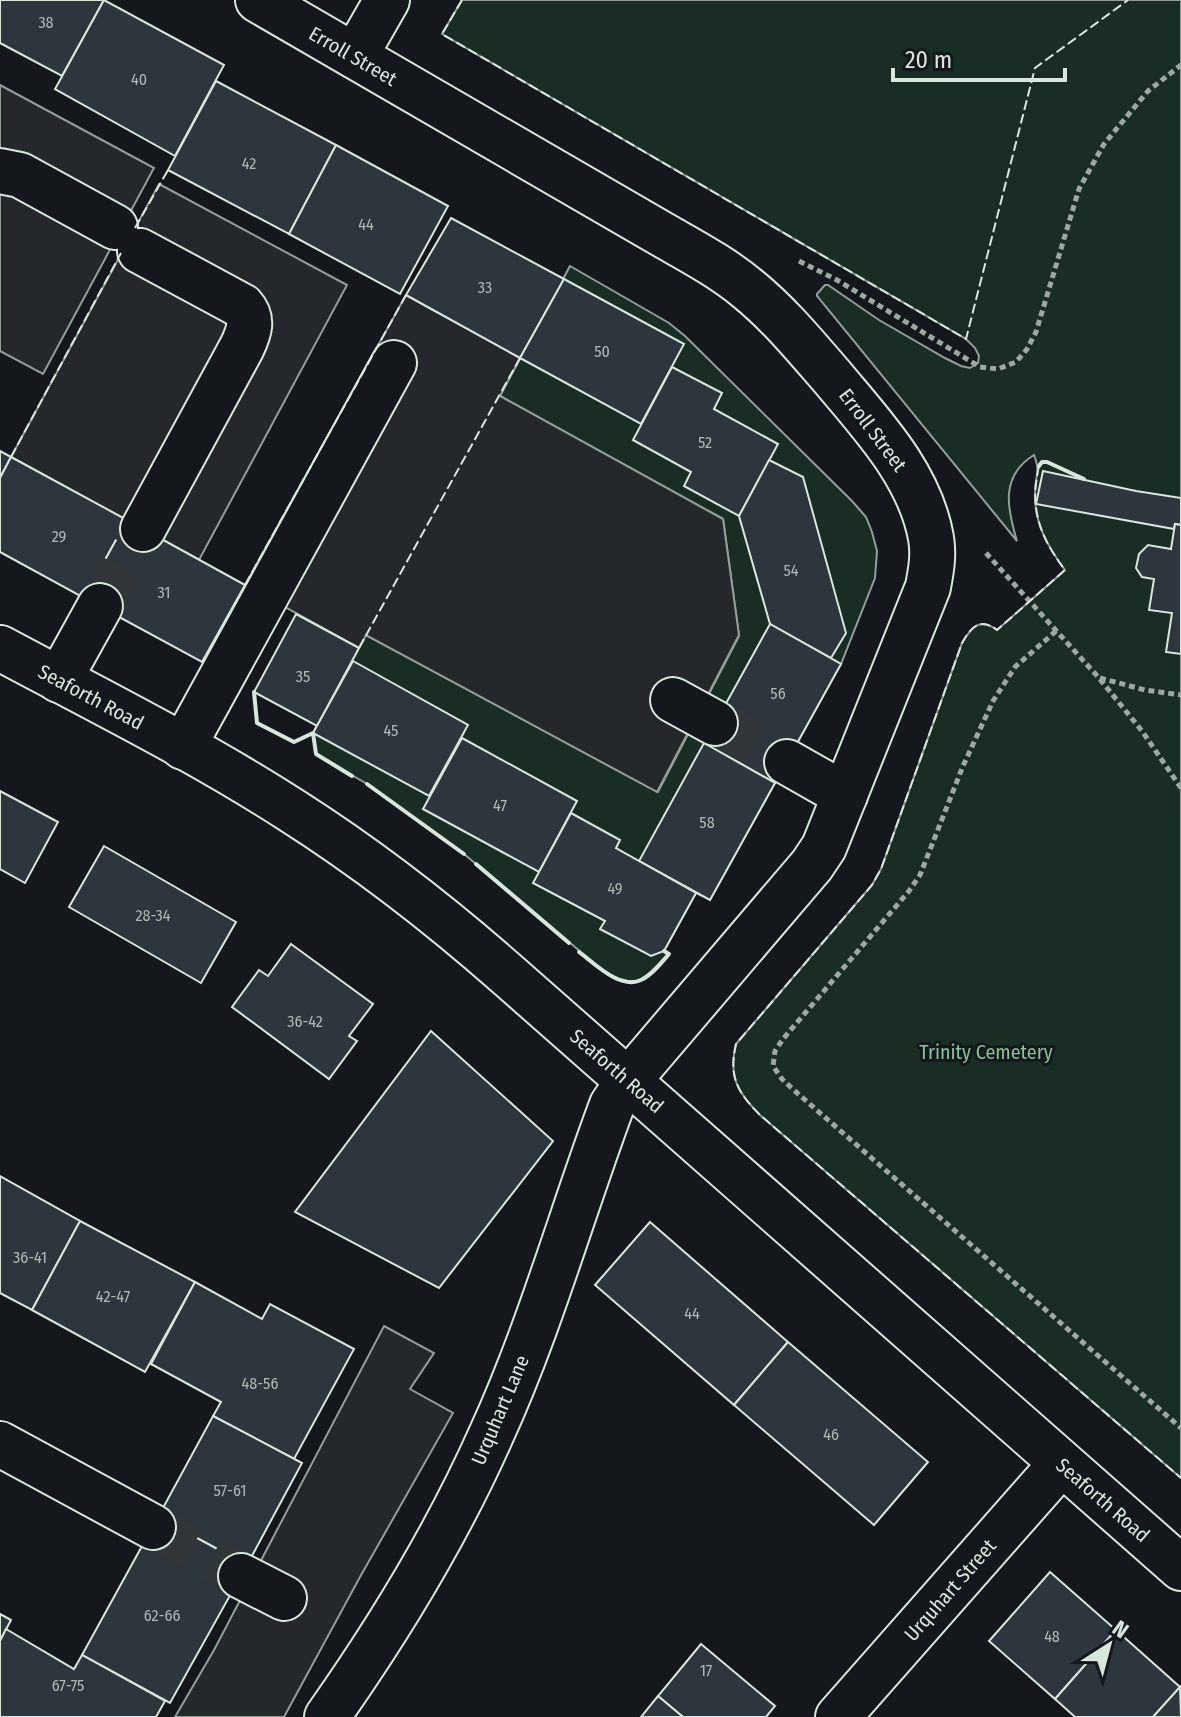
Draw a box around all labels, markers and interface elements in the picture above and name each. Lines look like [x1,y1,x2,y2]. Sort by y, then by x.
house number: 38 [38,13,54,32]
street label: Erroll Street [305,21,402,91]
scale bar [893,32,1065,82]
text: 20 m [905,46,952,74]
house number: 40 [131,70,147,89]
house number: 42 [242,154,256,173]
house number: 44 [358,215,374,234]
house number: 33 [478,278,492,297]
house number: 50 [594,342,610,361]
street label: Erroll Street [834,384,912,477]
house number: 52 [698,433,712,452]
house number: 29 [52,527,67,546]
house number: 54 [783,561,799,580]
house number: 31 [157,583,171,602]
street label: Seaforth Road [34,659,148,735]
house number: 35 [296,667,310,686]
house number: 56 [770,684,786,703]
house number: 45 [384,721,398,740]
house number: 47 [493,796,507,815]
house number: 58 [699,813,715,832]
house number: 49 [607,879,623,898]
house number: 28-34 [136,906,171,925]
house number: 36-42 [287,1012,323,1031]
street label: Seaforth Road [565,1024,669,1118]
park label: Trinity Cemetery [919,1040,1053,1064]
house number: 36-41 [13,1248,47,1267]
house number: 42-47 [96,1287,131,1306]
house number: 44 [684,1304,700,1323]
street label: Urquhart Lane [466,1352,534,1468]
house number: 48-56 [242,1374,278,1393]
house number: 46 [823,1425,839,1444]
street label: Seaforth Road [1051,1453,1155,1547]
house number: 57-61 [214,1481,246,1500]
street label: Urquhart Street [899,1534,1001,1646]
north arrow [1069,1605,1149,1685]
house number: 62-66 [144,1606,180,1625]
text: N [1107,1614,1134,1644]
house number: 48 [1044,1627,1060,1646]
house number: 17 [700,1661,713,1680]
house number: 67-75 [52,1676,84,1695]

